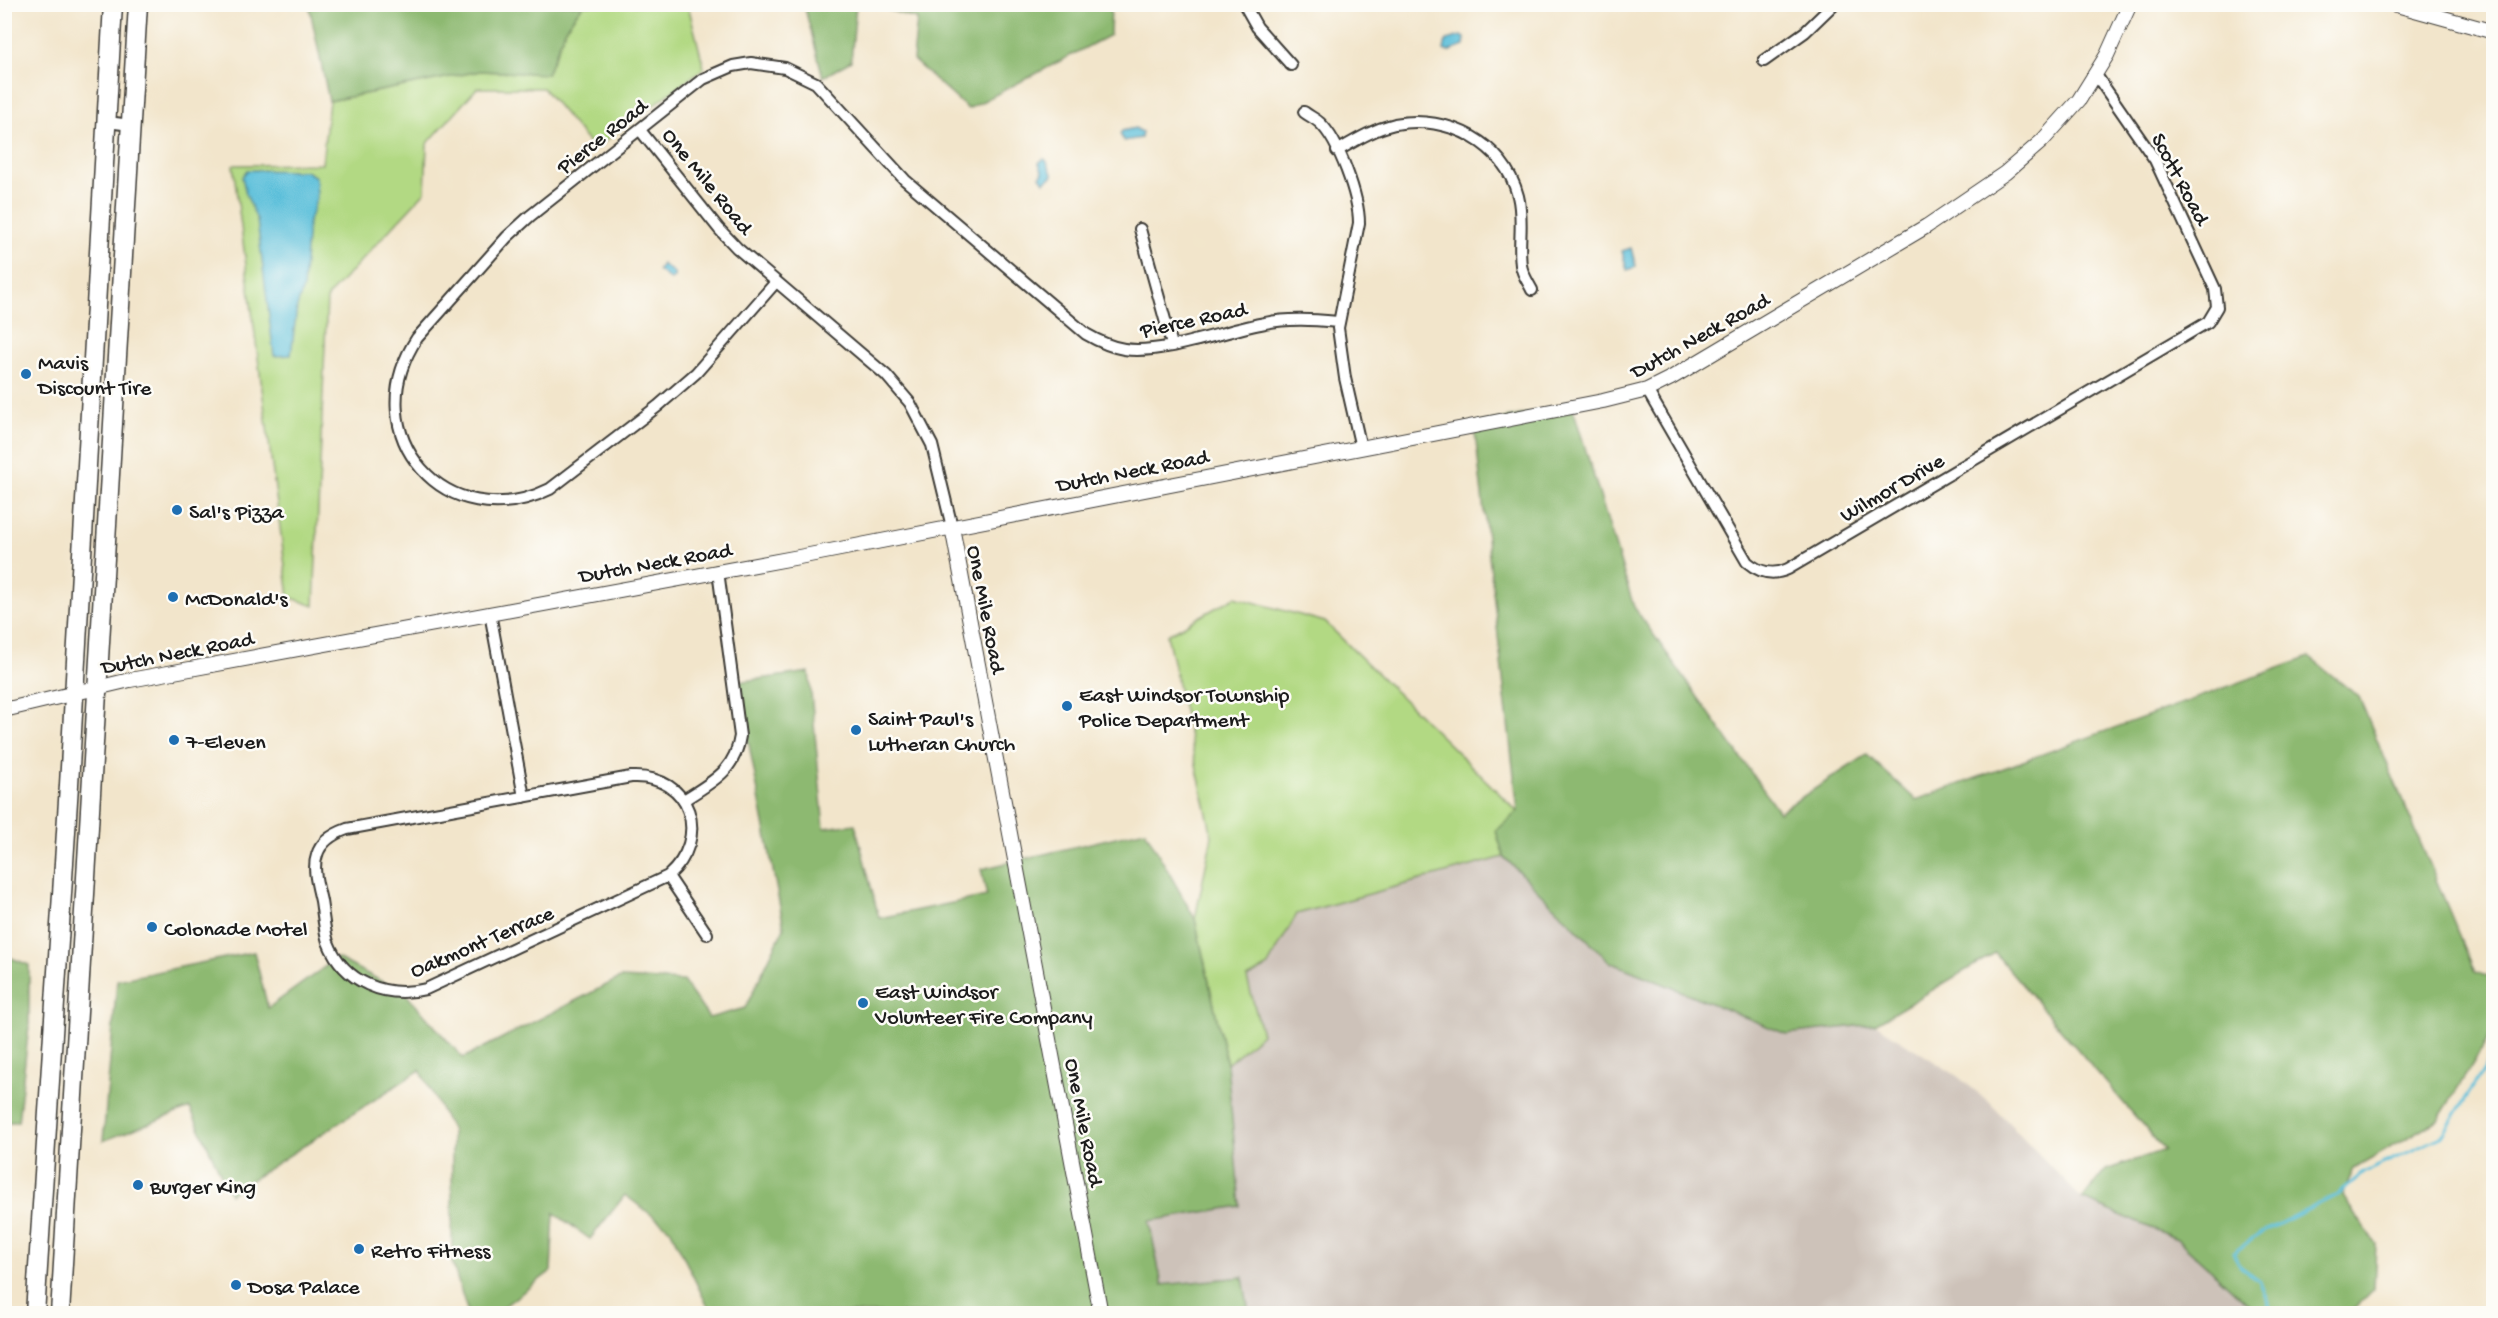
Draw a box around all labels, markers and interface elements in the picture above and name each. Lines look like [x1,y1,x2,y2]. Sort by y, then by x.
street label: Pierce Road [552,93,656,182]
street label: One Mile Road [655,124,758,243]
street label: Scott Road [2143,129,2214,232]
street label: Dutch Neck Road [1625,288,1777,387]
street label: Pierce Road [1137,298,1251,346]
place label: Mavis Discount Tire [36,352,152,403]
marker: Mavis Discount Tire [19,367,33,381]
street label: Dutch Neck Road [1053,445,1213,501]
street label: Wilmor Drive [1836,449,1950,530]
place label: Sal's Pizza [189,501,284,527]
marker: Sal's Pizza [170,503,184,517]
street label: Dutch Neck Road [575,538,736,591]
street label: One Mile Road [959,544,1010,678]
place label: McDonald's [185,588,288,614]
marker: McDonald's [166,590,180,604]
street label: Dutch Neck Road [98,627,258,683]
place label: East Windsor Township Police Department [1078,684,1290,735]
marker: East Windsor Township Police Department [1060,699,1074,713]
place label: Saint Paul's Lutheran Church [868,708,1016,759]
marker: Saint Paul's Lutheran Church [849,723,863,737]
place label: 7-Eleven [185,731,266,757]
marker: 7-Eleven [167,733,181,747]
street label: Oakmont Terrace [407,901,559,986]
place label: Colonade Motel [164,918,308,944]
marker: Colonade Motel [145,920,159,934]
place label: East Windsor Volunteer Fire Company [874,981,1093,1032]
marker: East Windsor Volunteer Fire Company [856,996,870,1010]
street label: One Mile Road [1057,1057,1108,1191]
place label: Burger King [149,1176,256,1202]
marker: Burger King [131,1178,145,1192]
place label: Retro Fitness [371,1240,491,1266]
marker: Retro Fitness [352,1242,366,1256]
place label: Dosa Palace [246,1276,360,1302]
marker: Dosa Palace [229,1278,243,1292]

